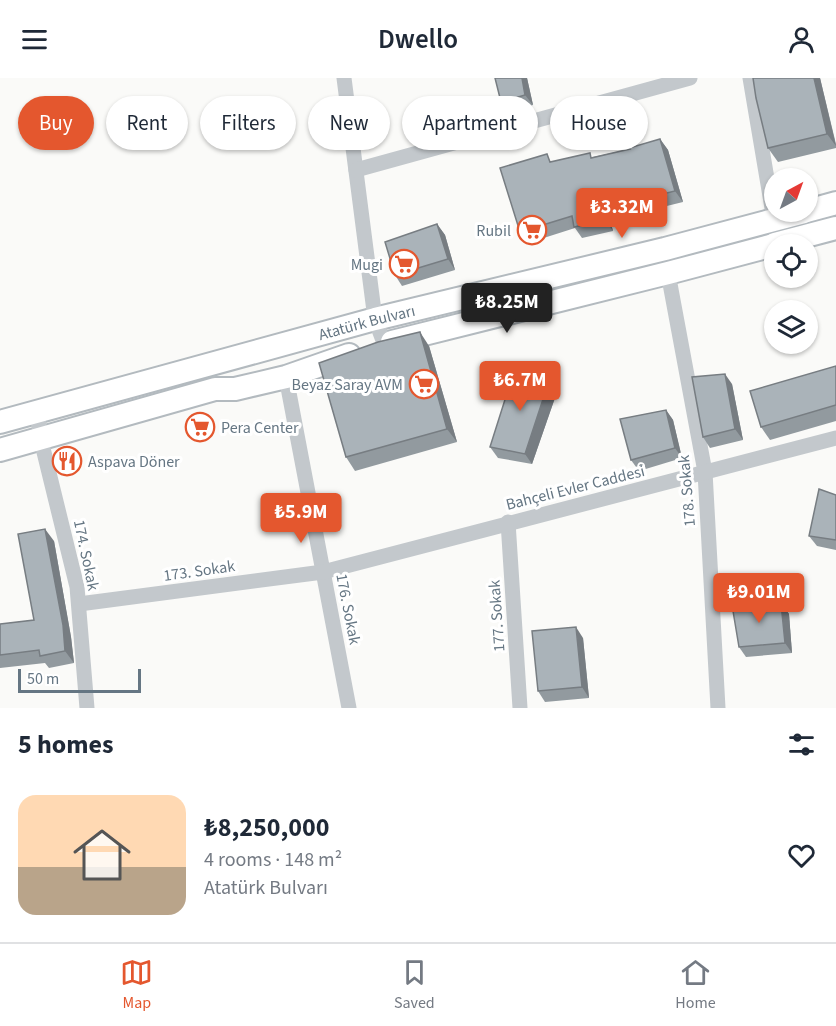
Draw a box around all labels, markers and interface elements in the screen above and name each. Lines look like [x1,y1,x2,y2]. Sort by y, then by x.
text: Dwello [378,20,458,59]
icon: menu [18,23,51,56]
icon: person [785,23,818,56]
chip: Buy [18,96,94,150]
chip: Rent [106,96,188,150]
chip: Filters [200,96,296,150]
chip: New [308,96,390,150]
chip: Apartment [402,96,538,150]
chip: House [550,96,648,150]
north arrow [764,168,818,222]
map controls [764,168,818,354]
pin: ₺3.32M [573,188,671,239]
text: ₺3.32M [590,193,654,221]
supermarket icon: Rubil [516,214,548,246]
place label: Rubil [476,220,511,242]
button: locate [764,234,818,288]
supermarket icon: Mugi [388,248,420,280]
place label: Mugi [351,254,383,276]
pin: ₺8.25M [458,283,556,334]
text: ₺8.25M [475,288,539,316]
street label: Atatürk Bulvarı [316,300,417,346]
button: layers [764,300,818,354]
pin: ₺6.7M [478,361,562,412]
text: ₺6.7M [494,366,546,394]
supermarket icon: Beyaz Saray AVM [408,368,440,400]
place label: Beyaz Saray AVM [291,374,403,396]
supermarket icon: Pera Center [184,411,216,443]
place label: Pera Center [221,417,299,439]
restaurant icon: Aspava Döner [51,445,83,477]
place label: Aspava Döner [88,451,180,473]
street label: 178. Sokak [673,454,701,528]
street label: Bahçeli Evler Caddesi [504,460,647,516]
pin: ₺5.9M [259,493,343,544]
text: ₺5.9M [275,498,327,526]
street label: 174. Sokak [68,518,104,593]
street label: 173. Sokak [162,555,236,587]
street label: 176. Sokak [330,572,366,647]
pin: ₺9.01M [710,573,808,624]
text: ₺9.01M [727,578,791,606]
street label: 177. Sokak [484,579,510,653]
scale bar [18,666,141,694]
text: 50 m [27,668,59,690]
text: 5 homes [18,726,113,763]
icon: filters [785,728,818,761]
text: ₺8,250,000 [204,809,329,846]
icon: home [66,819,138,891]
icon: heart [785,839,818,872]
text: 4 rooms · 148 m² [204,846,342,874]
text: Atatürk Bulvarı [204,874,328,902]
tab: Map [120,956,153,1014]
tab: Saved [394,956,435,1014]
tab: Home [675,956,716,1014]

